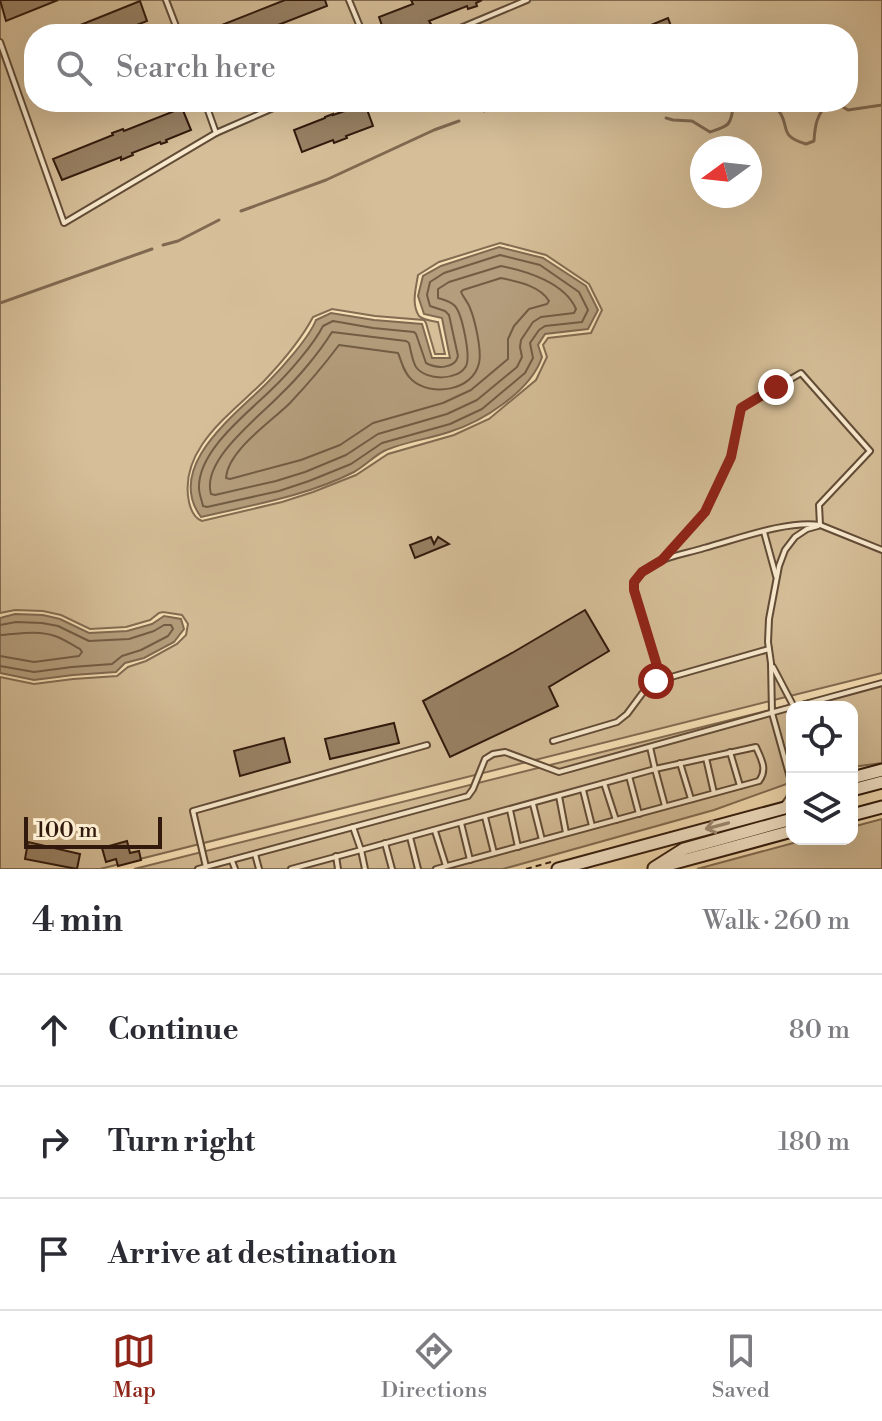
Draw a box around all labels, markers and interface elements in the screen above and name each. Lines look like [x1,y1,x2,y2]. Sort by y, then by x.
search box [24,24,858,112]
icon: search [52,46,96,90]
text: Search here [116,49,276,87]
north arrow [690,136,762,208]
route end [758,369,794,405]
route start [638,663,674,699]
map controls [786,701,858,845]
button: locate [786,701,858,773]
button: layers [786,773,858,845]
scale bar [24,813,162,849]
text: 100 m [36,817,98,844]
one-way arrow [704,820,730,835]
text: 4 min [32,900,123,942]
text: Walk · 260 m [703,905,850,937]
icon: ahead [32,1008,76,1052]
text: Continue [108,1011,239,1049]
text: 80 m [789,1014,850,1046]
icon: right [32,1120,76,1164]
text: Turn right [108,1123,255,1161]
text: 180 m [778,1126,850,1158]
icon: arrive [32,1232,76,1276]
text: Arrive at destination [108,1235,397,1273]
tab: Map [112,1329,156,1404]
tab: Directions [381,1329,487,1404]
tab: Saved [712,1329,770,1404]

